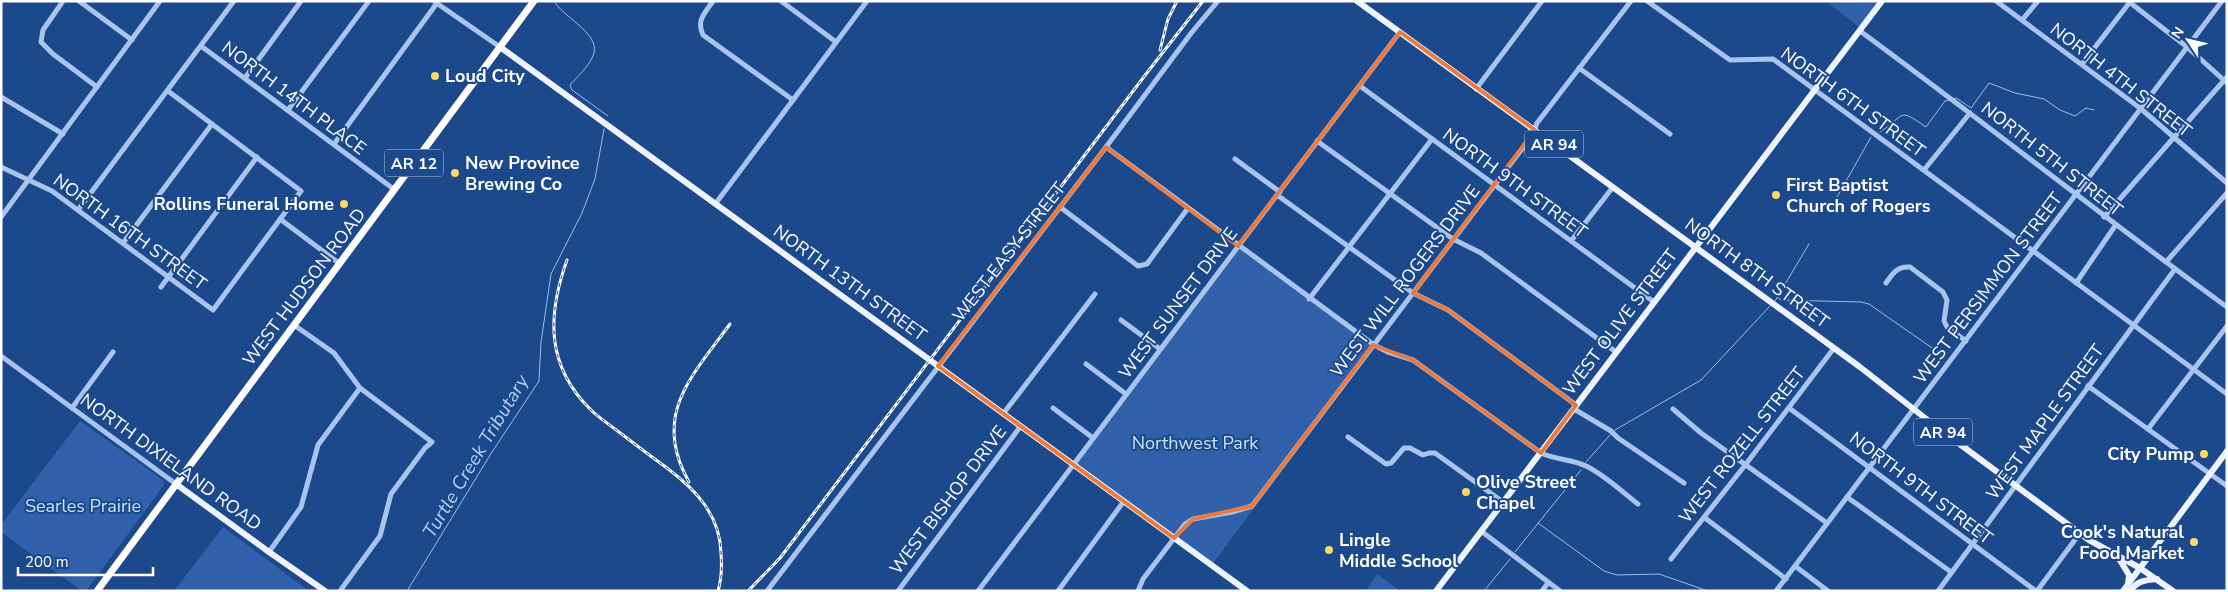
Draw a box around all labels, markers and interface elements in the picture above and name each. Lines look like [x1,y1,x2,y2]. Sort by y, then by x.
north arrow [2163,15,2213,65]
street label: NORTH 4TH STREET [2046,18,2196,142]
street label: NORTH 14TH PLACE [217,36,371,160]
street label: NORTH 6TH STREET [1776,41,1930,163]
place label: Loud City [445,64,525,88]
marker: Loud City [429,70,441,82]
street label: NORTH 5TH STREET [1976,96,2128,222]
street label: NORTH 9TH STREET [1438,122,1592,244]
road number: AR 94 [1525,130,1583,158]
road number: AR 12 [385,150,443,177]
place label: New Province Brewing Co [465,151,580,196]
marker: New Province Brewing Co [449,167,461,179]
street label: NORTH 16TH STREET [49,168,212,296]
place label: First Baptist Church of Rogers [1786,173,1931,218]
street label: WEST EASY STREET [947,177,1071,327]
street label: WEST WILL ROGERS DRIVE [1325,180,1485,382]
street label: WEST PERSIMMON STREET [1908,187,2068,389]
marker: First Baptist Church of Rogers [1770,189,1782,201]
place label: Rollins Funeral Home [153,192,334,216]
marker: Rollins Funeral Home [338,198,350,210]
street label: WEST HUDSON ROAD [237,203,371,371]
street label: NORTH 8TH STREET [1680,212,1834,334]
street label: NORTH 13TH STREET [769,219,932,347]
street label: WEST SUNSET DRIVE [1113,222,1243,384]
street label: WEST OLIVE STREET [1557,244,1683,400]
street label: WEST MAPLE STREET [1980,339,2110,504]
street label: WEST ROZELL STREET [1673,362,1811,528]
water label: Turtle Creek Tributary [417,369,536,543]
street label: NORTH DIXIELAND ROAD [76,388,266,536]
road number: AR 94 [1914,418,1972,446]
street label: WEST BISHOP DRIVE [884,421,1012,579]
street label: NORTH 9TH STREET [1845,426,1998,550]
park label: Northwest Park [1132,431,1259,455]
place label: City Pump [2107,442,2194,466]
marker: City Pump [2198,448,2210,460]
place label: Olive Street Chapel [1476,470,1576,515]
marker: Olive Street Chapel [1460,486,1472,498]
park label: Searles Prairie [25,494,141,518]
place label: Cook's Natural Food Market [2061,520,2184,565]
place label: Lingle Middle School [1339,528,1458,573]
marker: Cook's Natural Food Market [2188,536,2200,548]
scale bar [18,544,152,576]
marker: Lingle Middle School [1323,544,1335,556]
text: 200 m [25,552,69,572]

